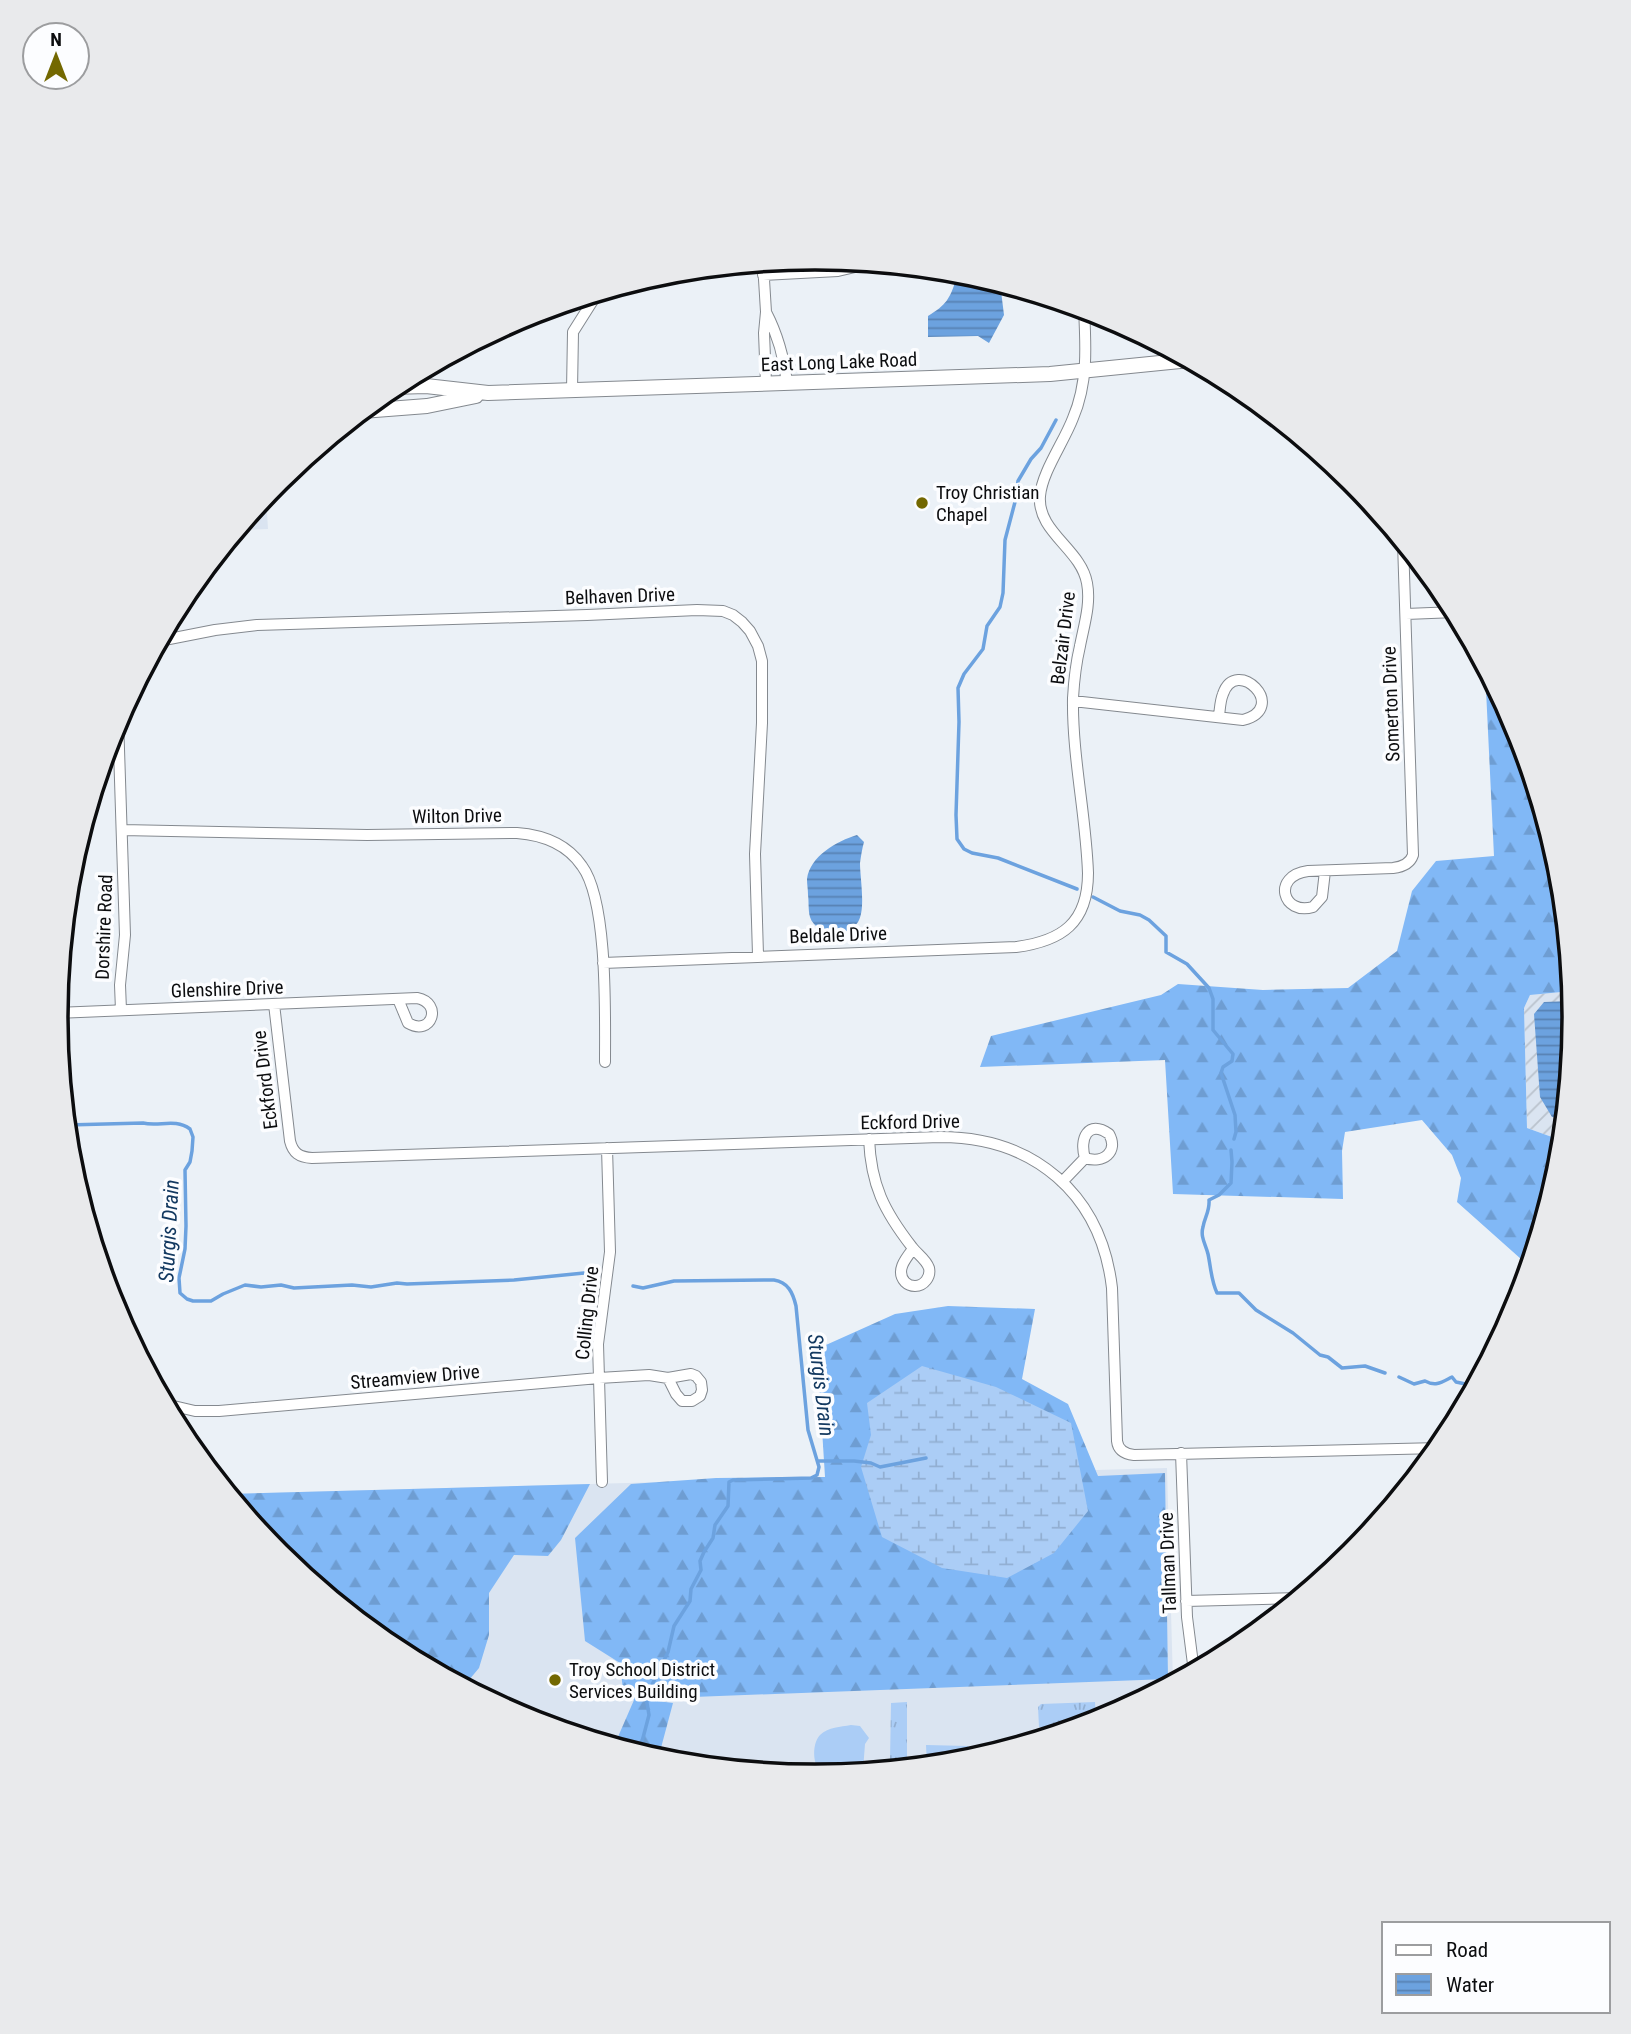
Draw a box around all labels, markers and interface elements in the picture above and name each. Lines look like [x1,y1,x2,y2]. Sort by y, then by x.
north arrow [21,21,91,91]
text: N [50,28,62,51]
street label: East Long Lake Road [760,348,918,376]
place label: Troy Christian Chapel [936,481,1040,526]
marker: Troy Christian Chapel [914,495,930,511]
street label: Belhaven Drive [565,583,676,609]
street label: Belzair Drive [1046,590,1080,686]
street label: Somerton Drive [1377,646,1405,762]
street label: Wilton Drive [412,804,502,828]
street label: Dorshire Road [91,874,117,980]
street label: Beldale Drive [789,922,887,948]
street label: Glenshire Drive [170,976,284,1002]
street label: Eckford Drive [248,1029,282,1131]
street label: Eckford Drive [860,1110,960,1134]
water label: Sturgis Drain [154,1179,184,1283]
street label: Colling Drive [571,1265,603,1361]
water label: Sturgis Drain [803,1332,839,1438]
street label: Streamview Drive [350,1360,481,1394]
street label: Tallman Drive [1155,1512,1181,1614]
place label: Troy School District Services Building [569,1658,715,1703]
marker: Troy School District Services Building [547,1672,563,1688]
legend [1382,1922,1610,2013]
text: Road [1446,1938,1488,1962]
text: Water [1446,1973,1494,1997]

